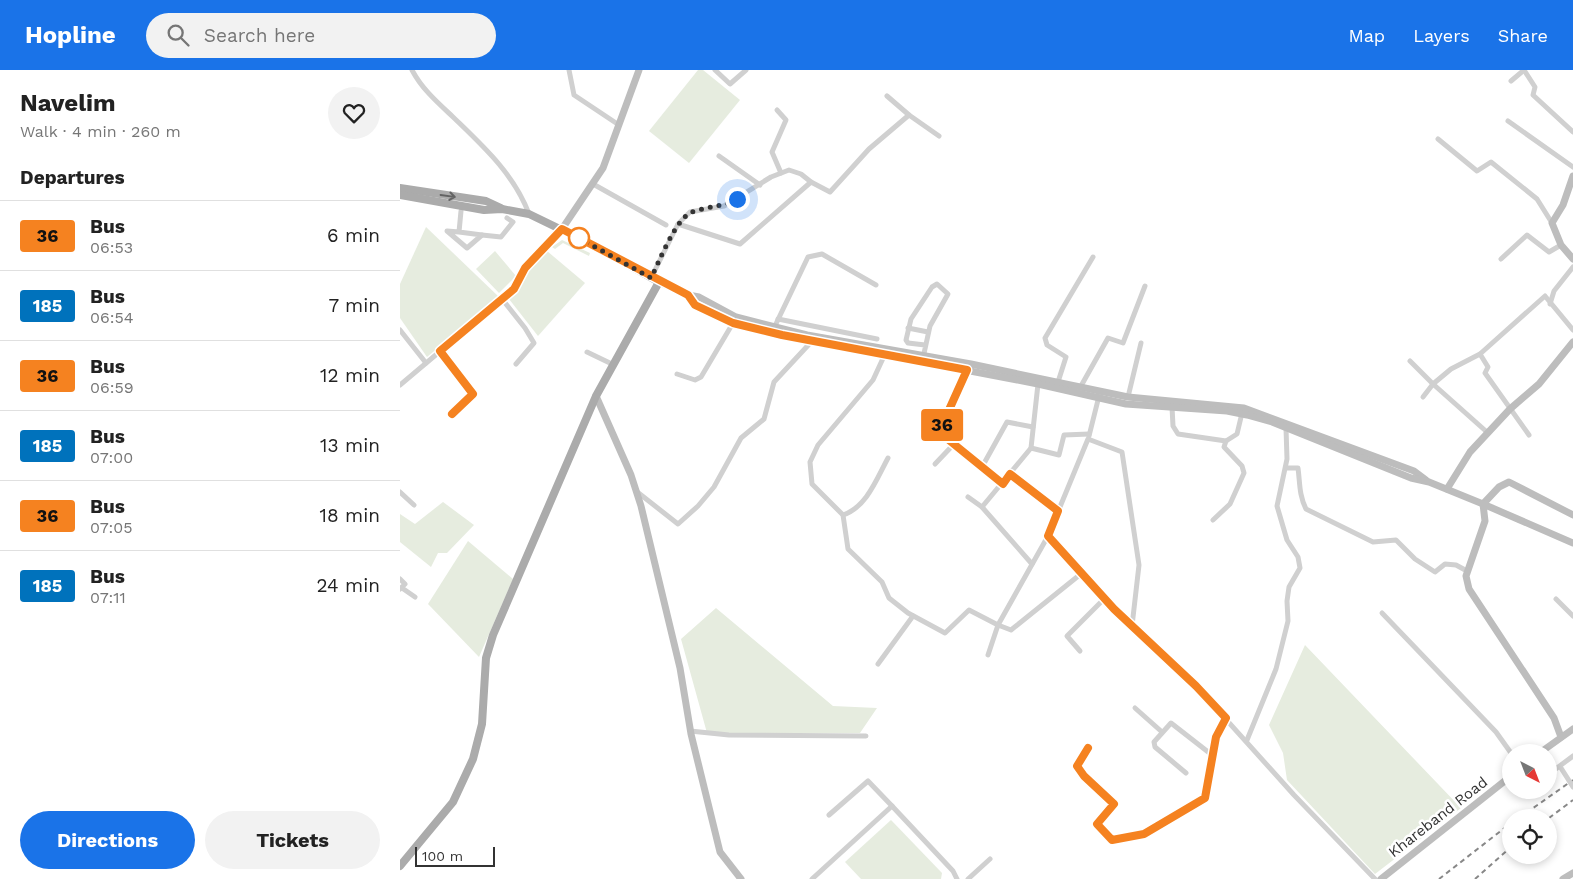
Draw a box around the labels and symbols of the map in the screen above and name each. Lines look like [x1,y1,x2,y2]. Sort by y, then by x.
your location [725,187,750,212]
one-way arrow [440,191,456,201]
unlabelled marker [568,227,590,249]
line badge: 36 [920,409,964,441]
north arrow [1502,744,1558,799]
street label: Khareband Road [1385,773,1491,861]
scale bar [415,844,495,867]

